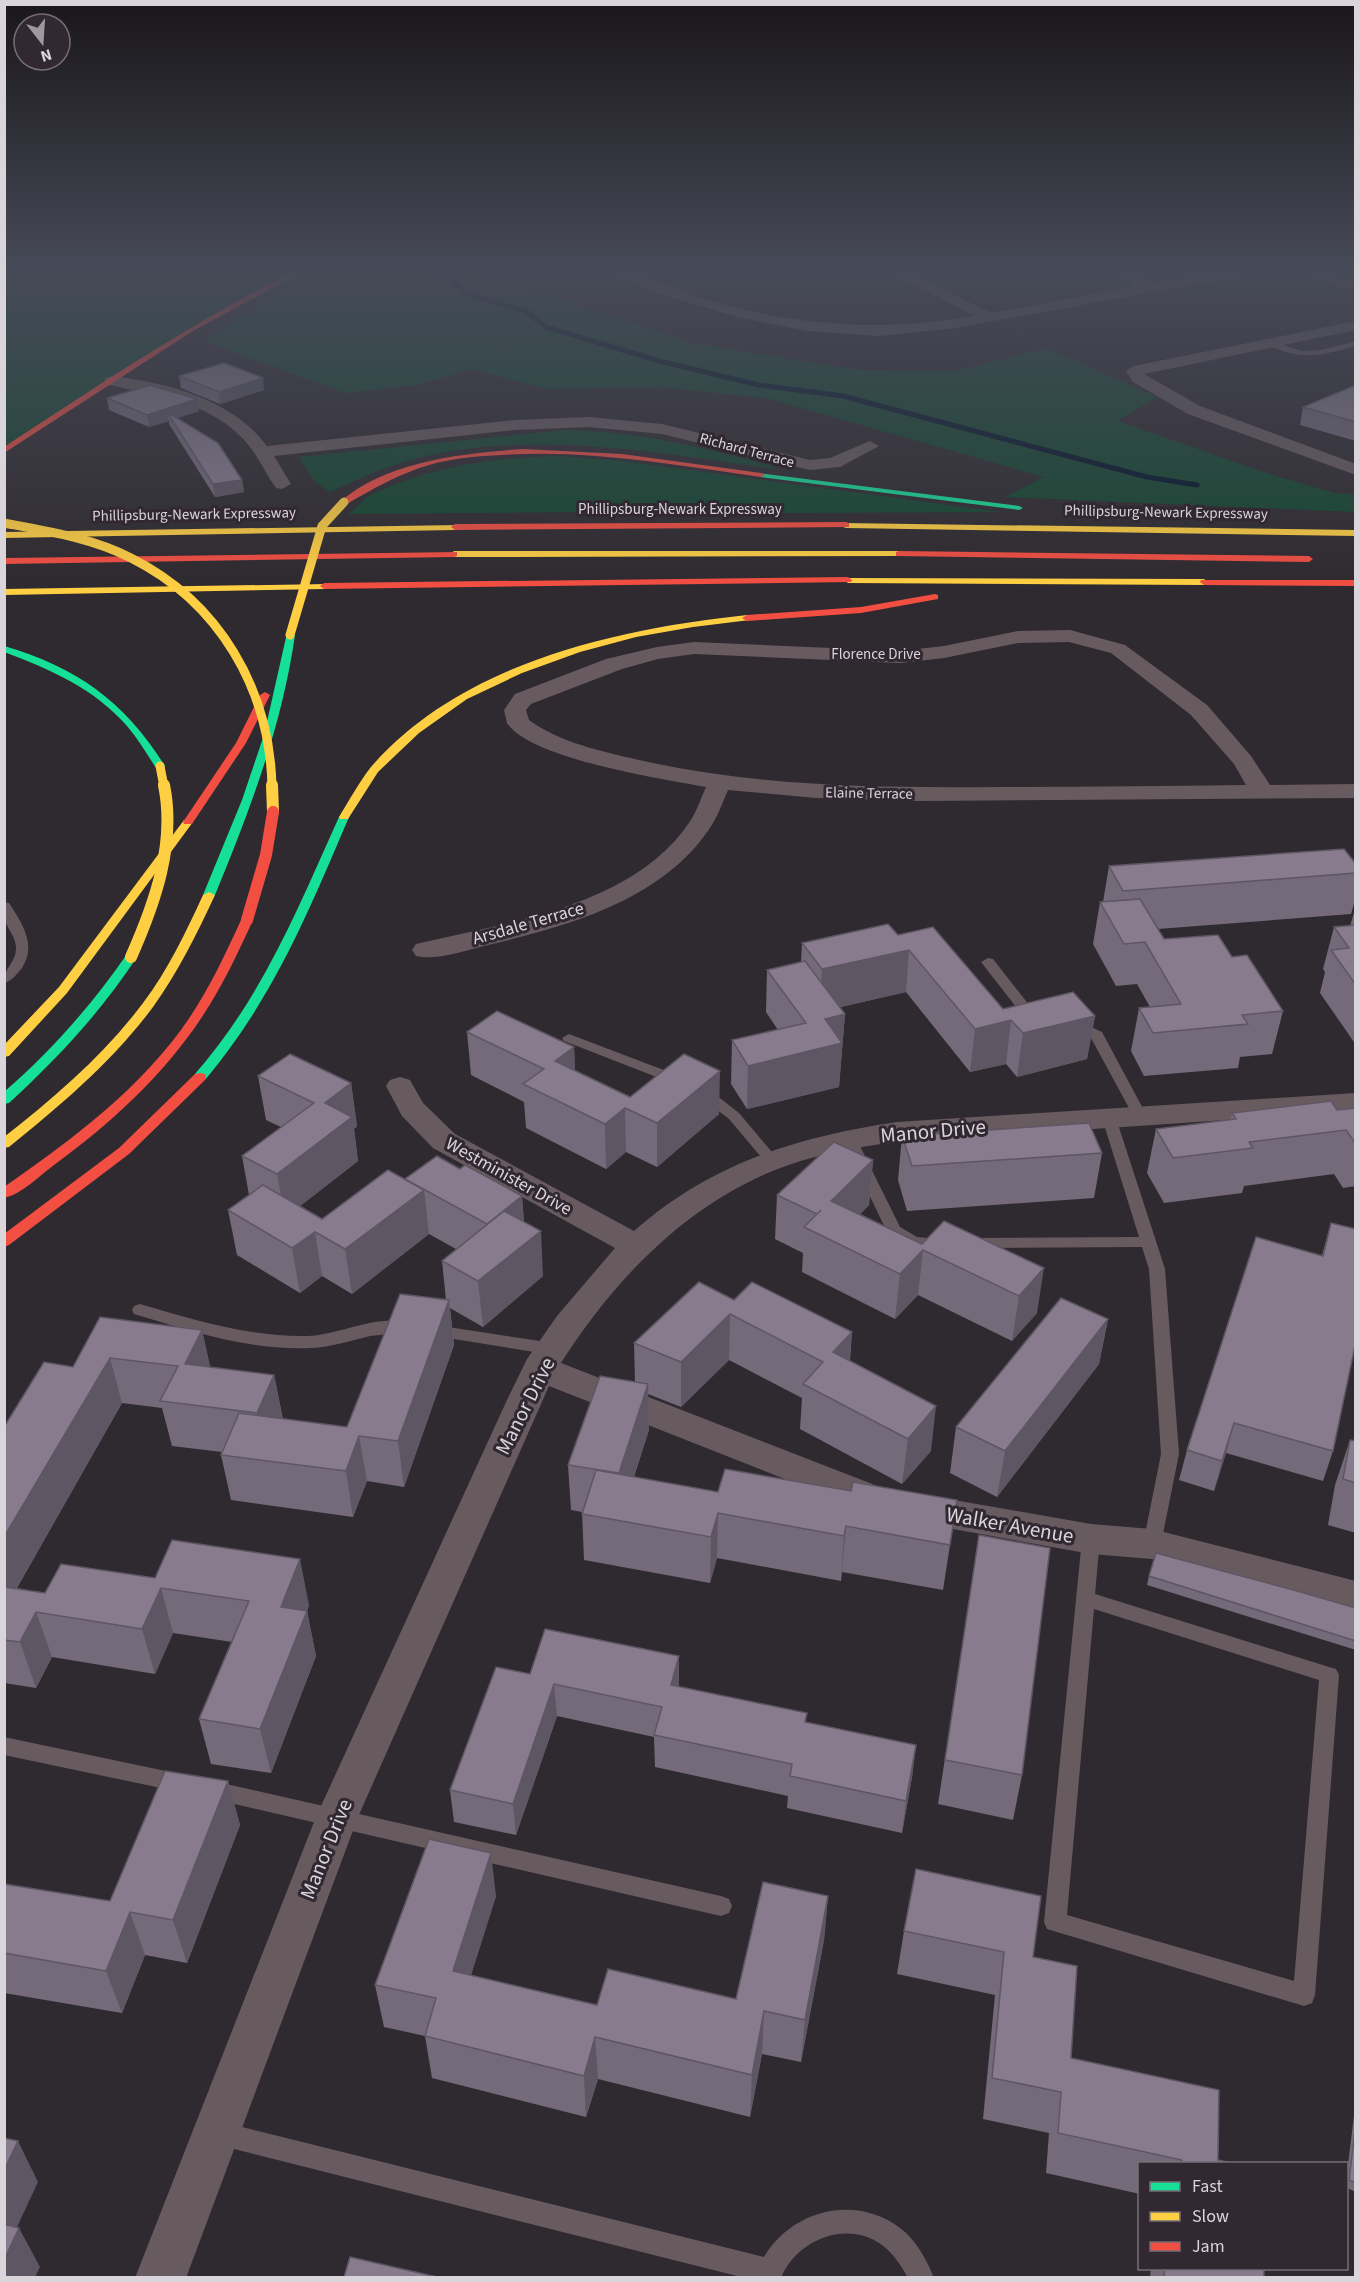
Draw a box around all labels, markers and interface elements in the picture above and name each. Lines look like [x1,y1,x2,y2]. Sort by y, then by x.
north arrow [12,12,72,72]
text: N [38,43,54,67]
street label: Richard Terrace [697,428,797,473]
street label: Phillipsburg-Newark Expressway [578,499,782,520]
street label: Phillipsburg-Newark Expressway [1064,500,1268,525]
street label: Phillipsburg-Newark Expressway [92,502,296,527]
street label: Florence Drive [831,644,921,665]
street label: Elaine Terrace [825,782,913,805]
street label: Arsdale Terrace [469,896,587,951]
street label: Manor Drive [879,1111,987,1151]
street label: Westminister Drive [441,1131,576,1222]
street label: Manor Drive [488,1352,562,1460]
street label: Walker Avenue [944,1499,1076,1551]
street label: Manor Drive [292,1794,360,1904]
legend [1138,2162,1348,2270]
text: Fast [1192,2174,1223,2199]
text: Slow [1192,2204,1229,2229]
text: Jam [1192,2234,1225,2259]

